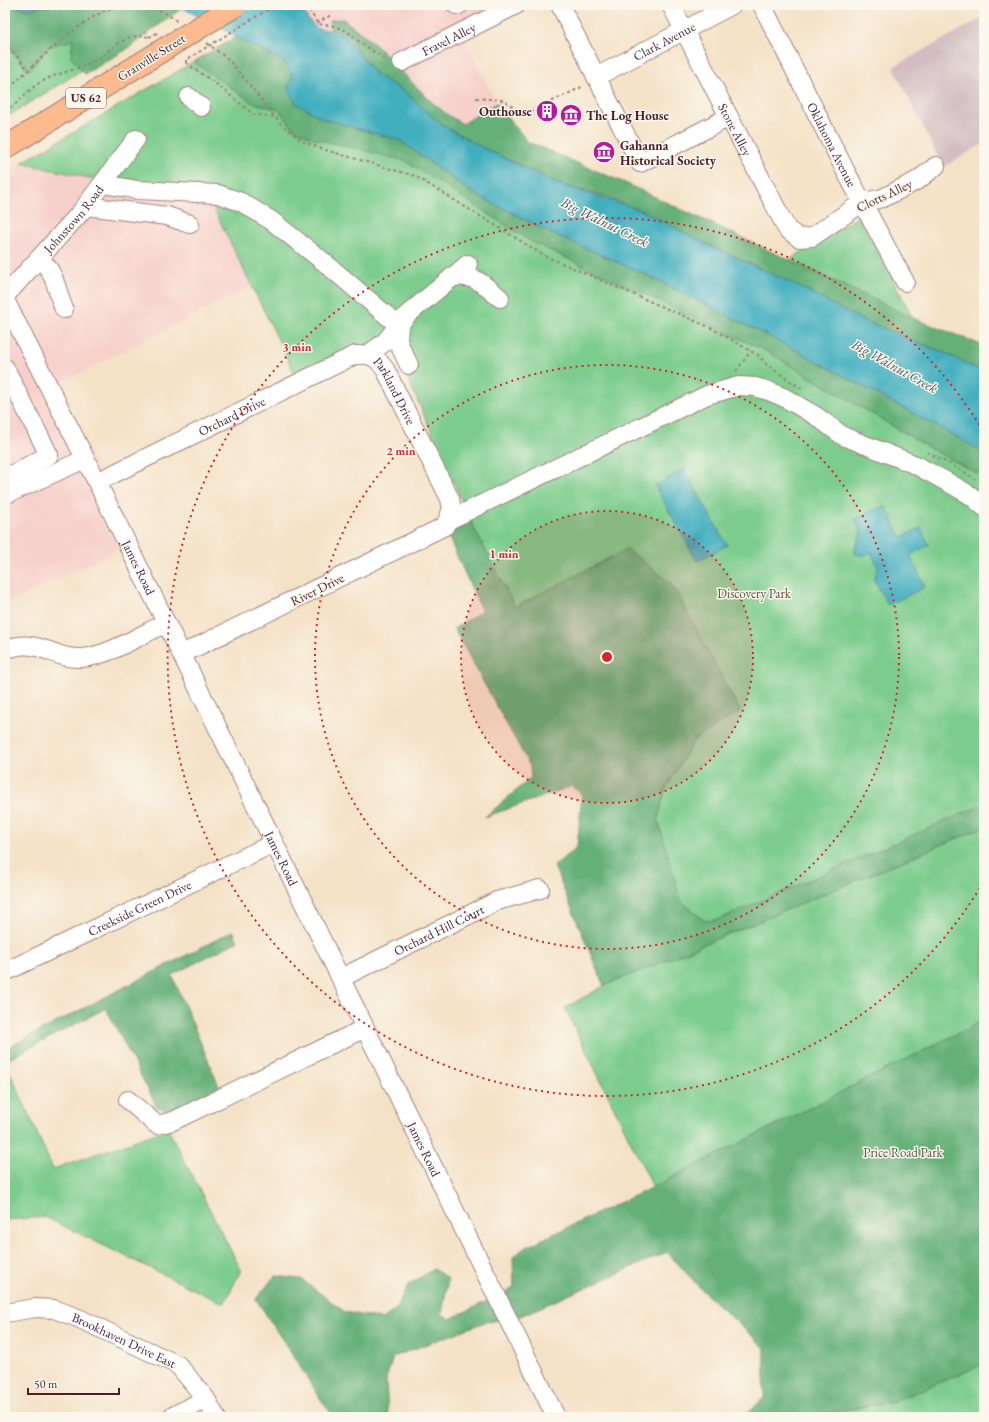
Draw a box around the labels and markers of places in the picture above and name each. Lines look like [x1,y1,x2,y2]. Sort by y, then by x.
building icon: Outhouse [534,98,560,124]
museum icon: The Log House [558,102,584,128]
place label: Outhouse [479,103,533,120]
place label: The Log House [586,107,670,124]
place label: Gahanna Historical Society [620,137,717,169]
museum icon: Gahanna Historical Society [591,139,617,165]
centre of rings [600,650,614,664]

